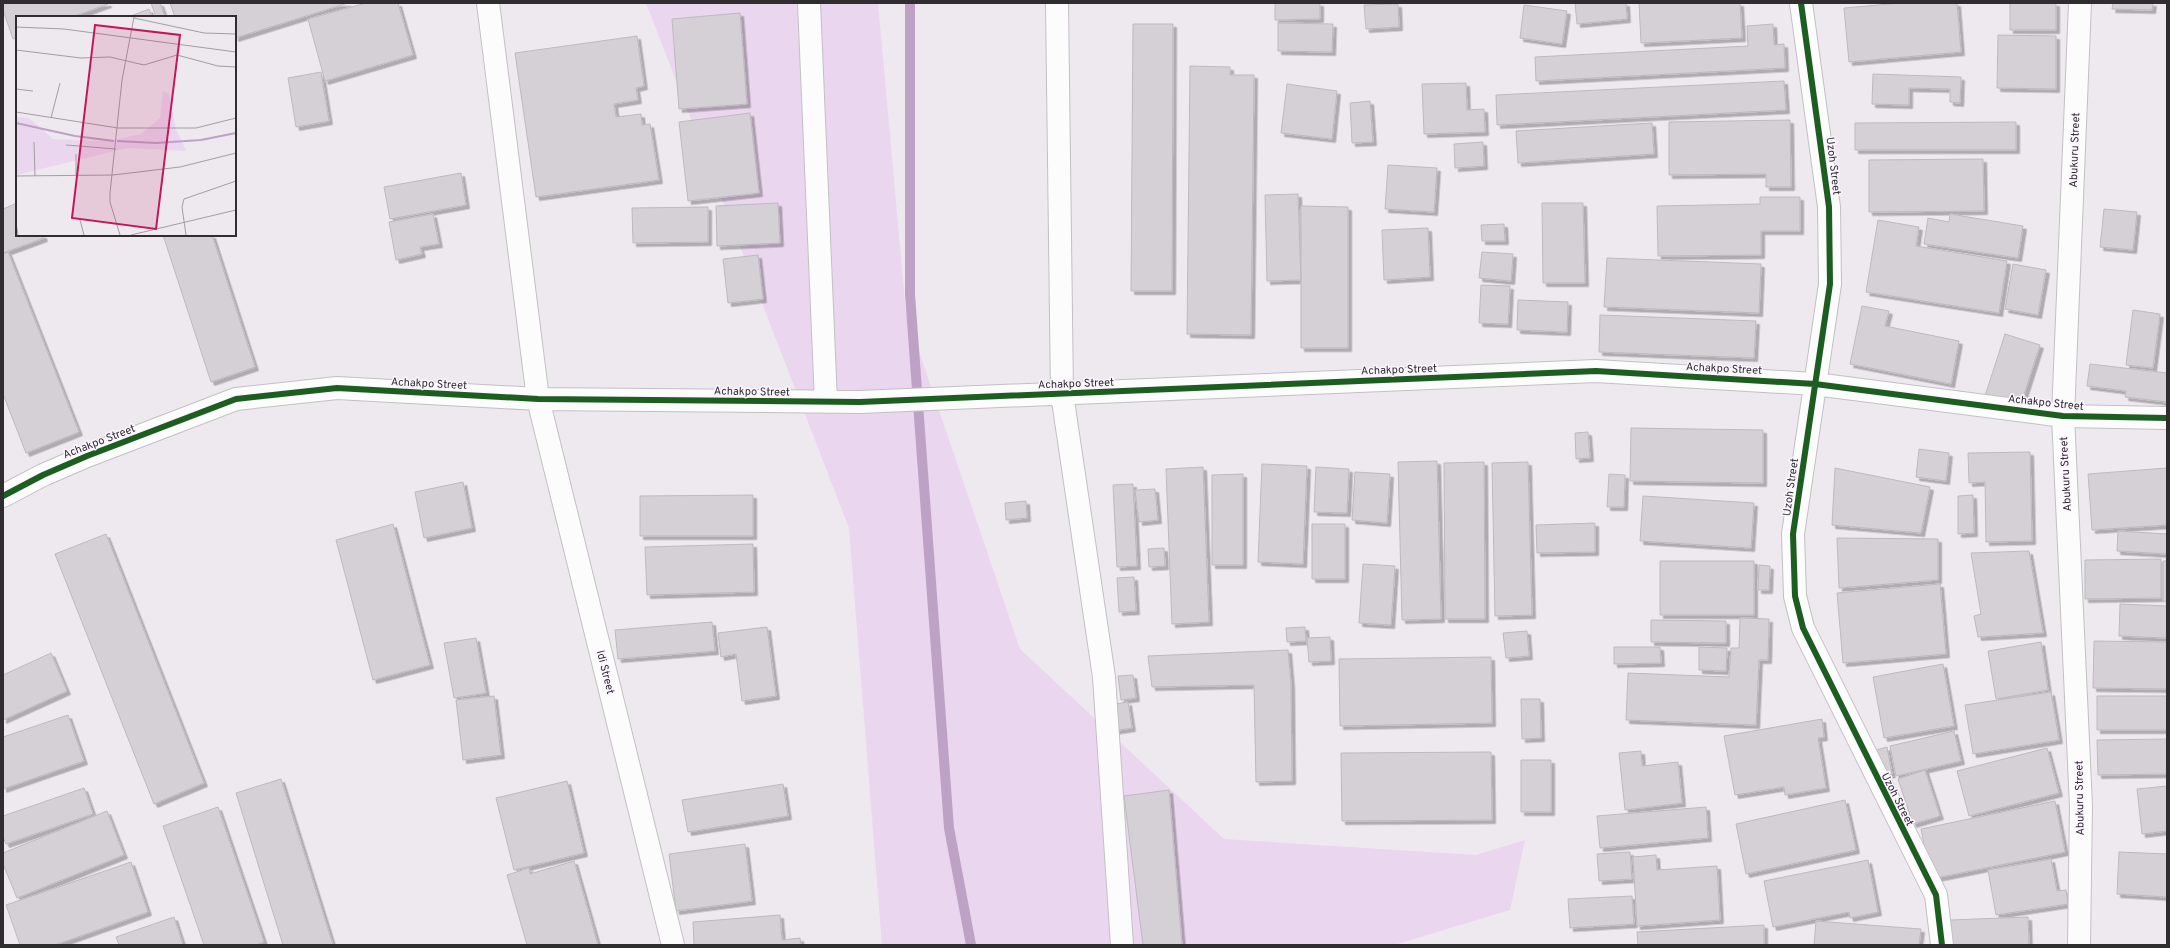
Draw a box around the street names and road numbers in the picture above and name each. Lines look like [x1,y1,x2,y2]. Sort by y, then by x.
street label: Abukuru Street [2067,112,2083,188]
street label: Uzoh Street [1823,136,1844,196]
street label: Achakpo Street [1686,360,1762,378]
street label: Achakpo Street [1361,362,1437,378]
street label: Achakpo Street [391,375,467,393]
street label: Achakpo Street [1038,376,1114,392]
street label: Achakpo Street [714,384,790,400]
street label: Achakpo Street [2007,392,2085,414]
street label: Achakpo Street [61,422,137,462]
street label: Abukuru Street [2057,436,2075,512]
street label: Uzoh Street [1780,457,1802,517]
street label: Idi Street [593,649,617,696]
street label: Abukuru Street [2072,760,2088,836]
street label: Uzoh Street [1878,770,1917,829]

